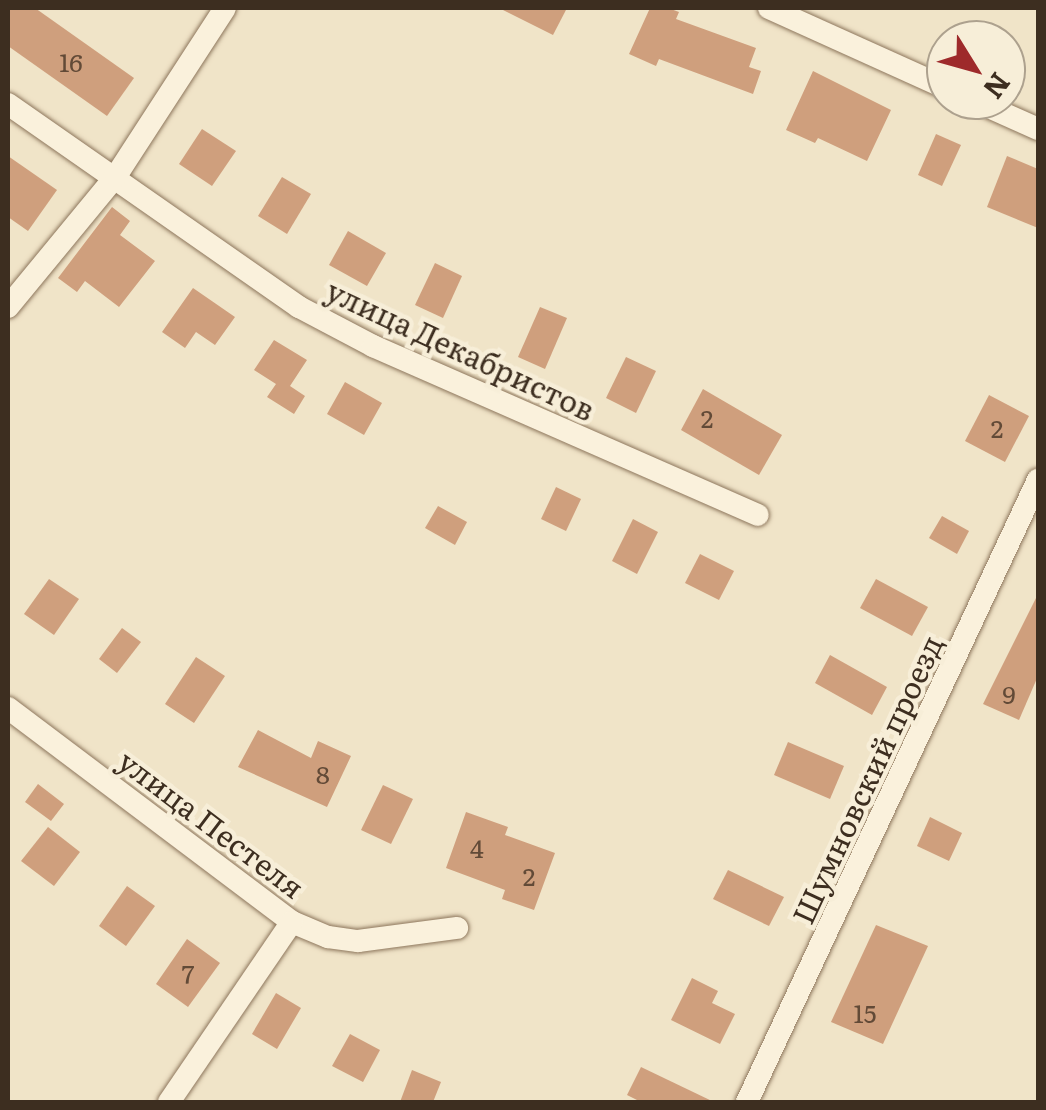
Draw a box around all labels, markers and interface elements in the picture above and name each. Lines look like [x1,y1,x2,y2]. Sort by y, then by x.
north arrow [926,20,1026,120]
house number: 16 [59,47,83,77]
text: N [975,65,1022,109]
street label: улица Декабристов [321,271,601,427]
house number: 2 [701,403,713,433]
house number: 2 [991,413,1003,443]
street label: Шумновский проезд [783,629,949,929]
house number: 9 [1002,679,1016,709]
street label: улица Пестеля [112,741,312,905]
house number: 8 [316,759,330,789]
house number: 4 [470,833,484,863]
house number: 2 [523,861,535,891]
house number: 7 [182,958,194,988]
house number: 15 [854,998,876,1028]

